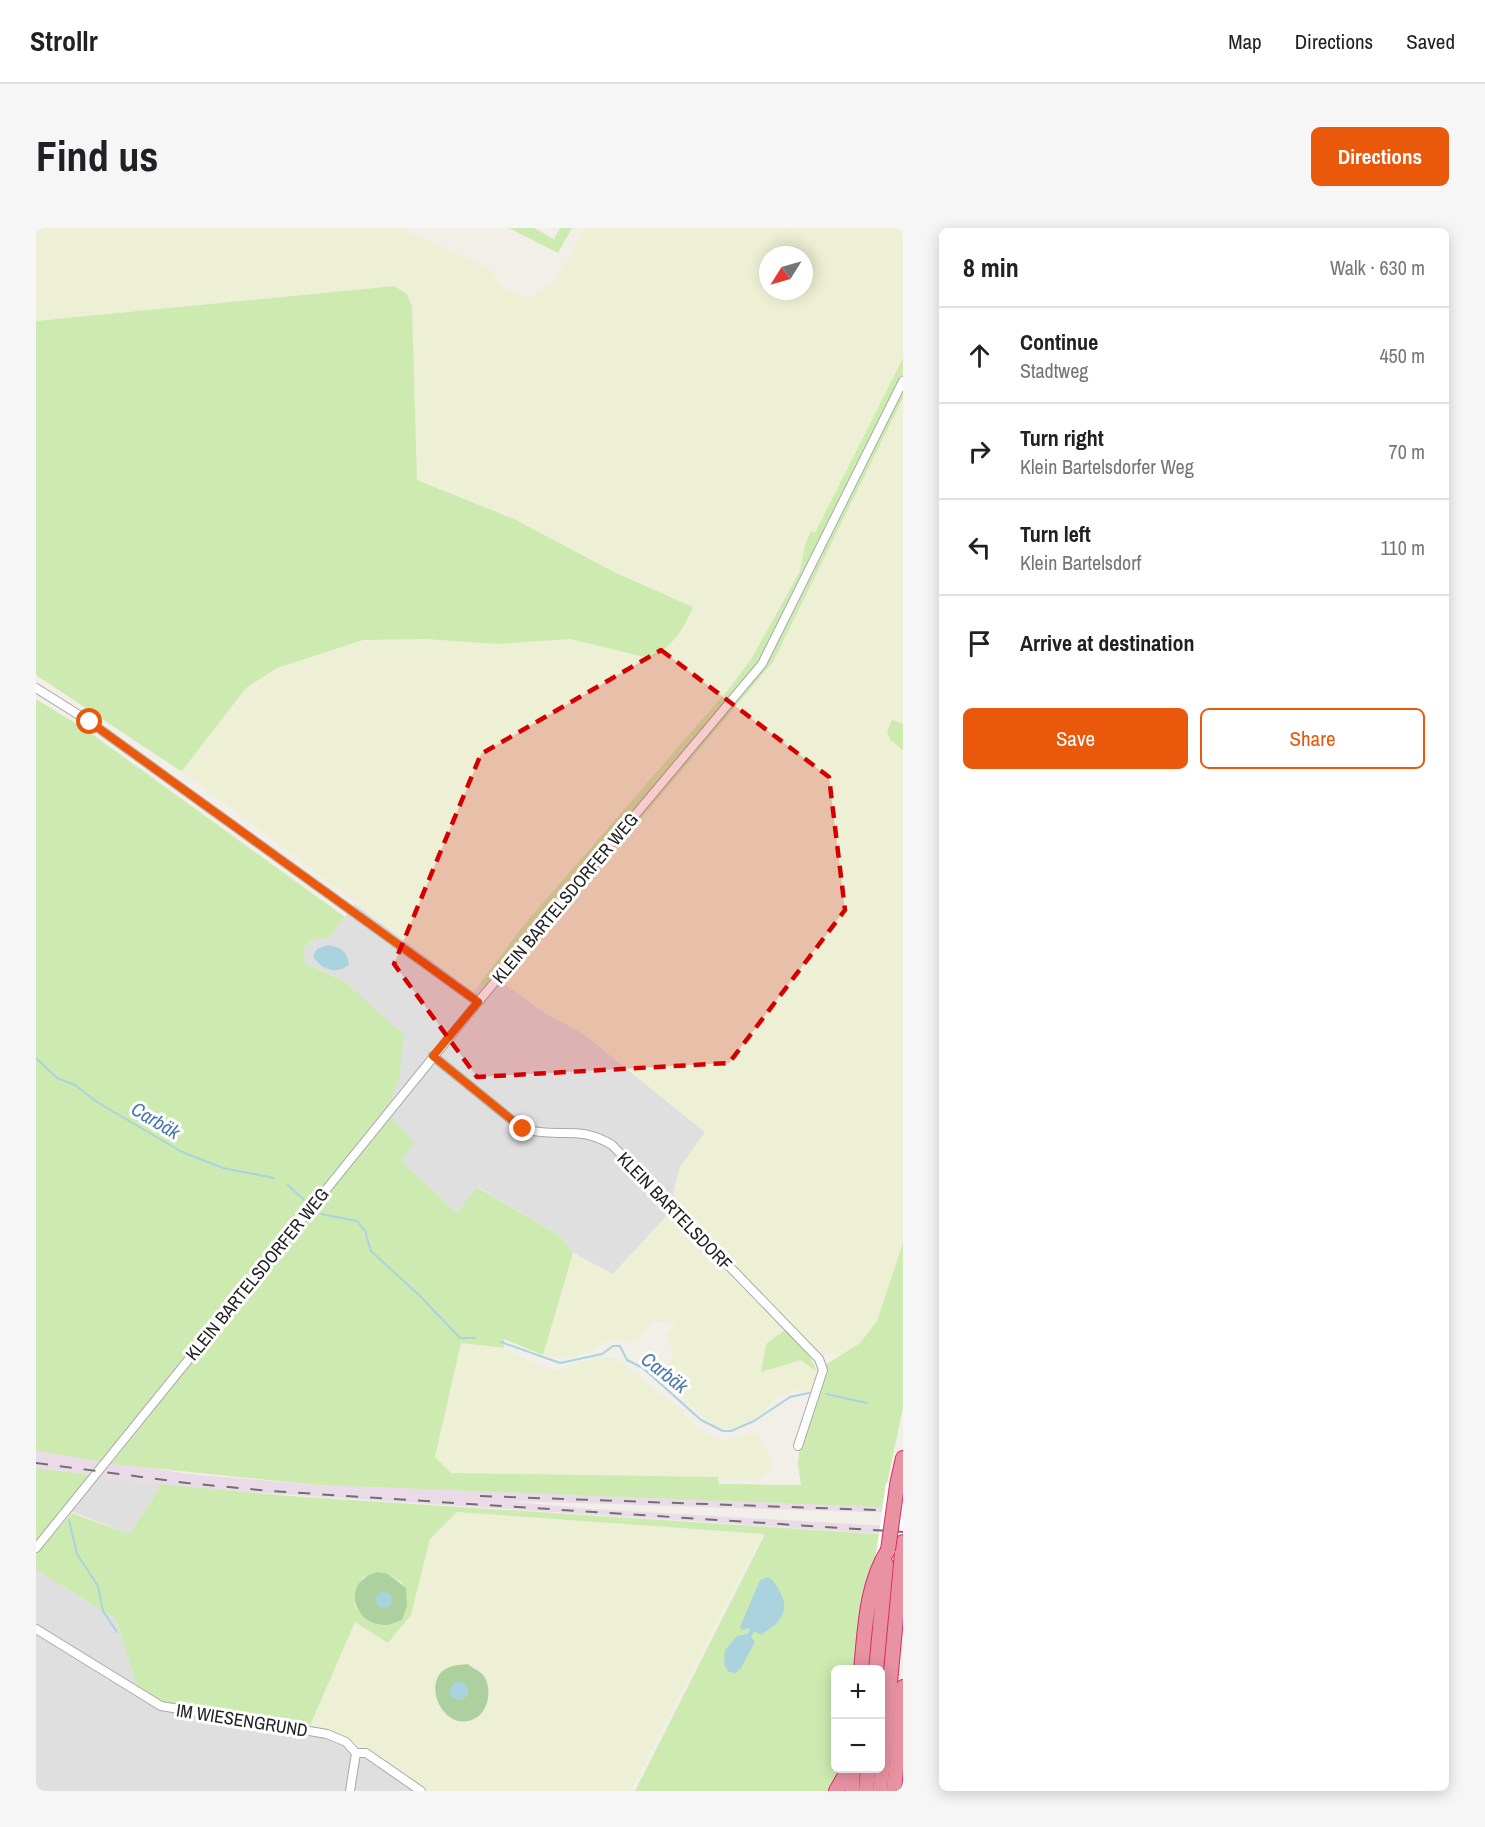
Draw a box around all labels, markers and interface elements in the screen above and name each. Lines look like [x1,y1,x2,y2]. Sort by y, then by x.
text: Strollr [30,22,98,60]
text: Map [1228,27,1262,56]
text: Directions [1295,27,1373,56]
text: Saved [1406,27,1455,56]
button: Directions [1311,127,1449,186]
text: Find us [36,128,158,184]
north arrow [759,246,813,300]
text: 8 min [963,250,1019,285]
text: Walk · 630 m [1330,254,1425,281]
text: Continue [1020,327,1098,357]
icon: ahead [963,339,996,372]
text: 450 m [1379,342,1425,369]
text: Stadtweg [1020,357,1088,384]
text: Turn right [1020,423,1104,453]
icon: right [963,435,996,468]
text: 70 m [1389,438,1425,465]
text: Klein Bartelsdorfer Weg [1020,453,1194,480]
text: Turn left [1020,519,1091,549]
icon: left [963,531,996,564]
text: 110 m [1381,534,1425,561]
text: Klein Bartelsdorf [1020,549,1141,576]
icon: arrive [963,627,996,660]
text: Arrive at destination [1020,628,1194,658]
route start [76,708,102,734]
button: Save [963,708,1188,769]
button: Share [1200,708,1425,769]
street label: KLEIN BARTELSDORFER WEG [486,807,644,989]
water label: Carbäk [126,1095,186,1146]
route end [509,1115,535,1141]
street label: KLEIN BARTELSDORF [612,1146,738,1276]
street label: KLEIN BARTELSDORFER WEG [179,1182,335,1366]
water label: Carbäk [636,1345,695,1399]
map controls [831,1665,885,1773]
button: + [831,1665,885,1719]
street label: IM WIESENGRUND [174,1697,310,1743]
button: − [831,1719,885,1773]

